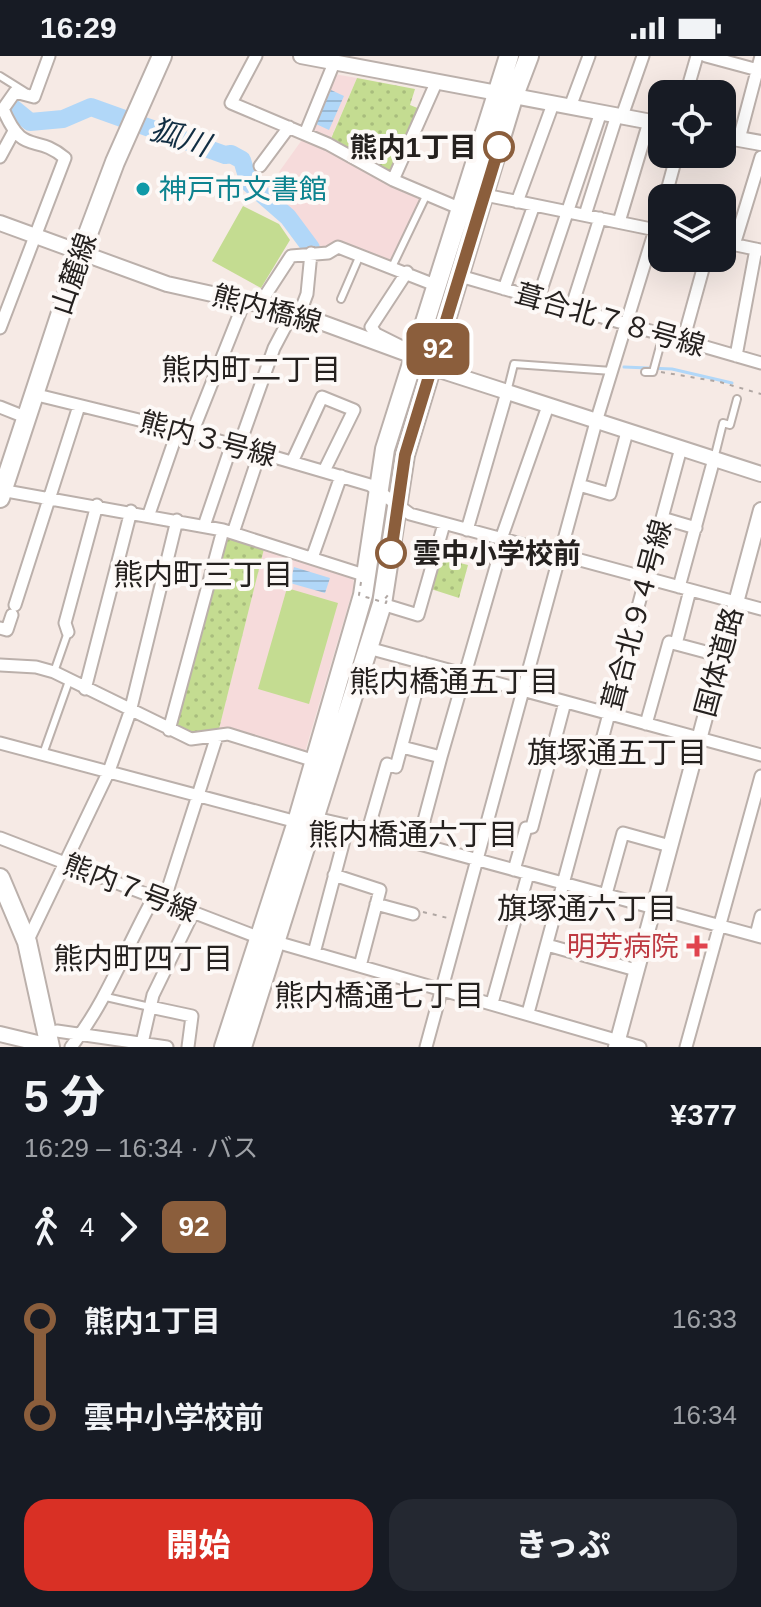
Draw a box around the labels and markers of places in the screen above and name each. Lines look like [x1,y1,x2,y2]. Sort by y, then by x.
place label: 熊内1丁目 [349,132,477,163]
marker: 熊内1丁目 [484,132,514,162]
place label: 神戸市文書館 [159,174,327,205]
marker: 神戸市文書館 [134,180,152,198]
marker: 雲中小学校前 [376,538,406,568]
place label: 雲中小学校前 [413,538,581,569]
place label: 明芳病院 [567,931,679,962]
marker: 明芳病院 [686,935,708,957]

